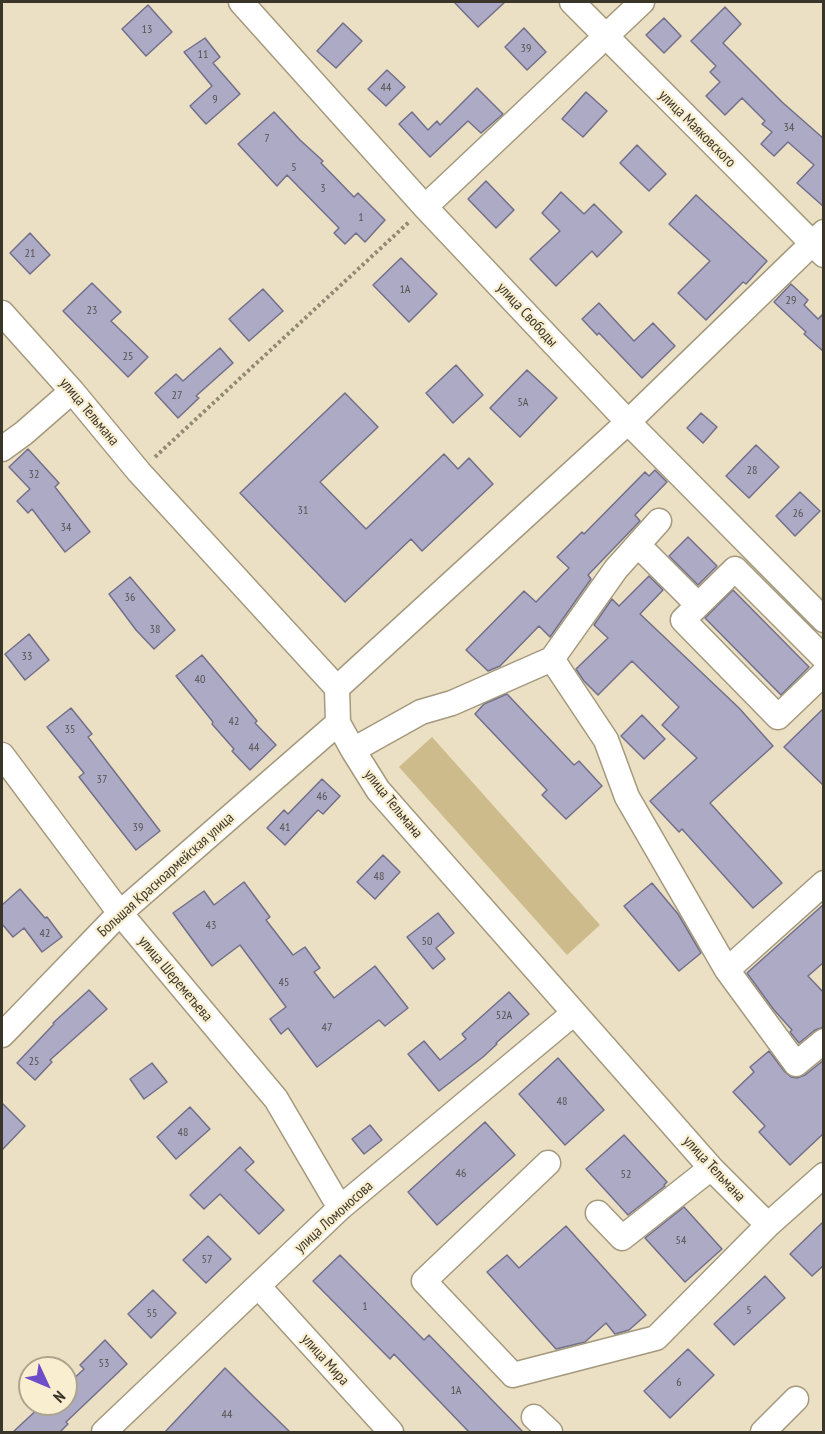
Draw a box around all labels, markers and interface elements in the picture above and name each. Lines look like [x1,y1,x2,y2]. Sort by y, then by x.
house number: 13 [142,23,152,37]
house number: 39 [521,42,531,56]
house number: 11 [198,48,208,62]
house number: 44 [381,81,391,95]
street label: улица Маяковского [655,87,739,171]
house number: 9 [212,93,218,107]
house number: 34 [784,121,794,135]
house number: 7 [264,132,270,146]
house number: 5 [291,161,297,175]
house number: 3 [320,182,326,196]
house number: 1 [358,211,364,225]
house number: 21 [25,247,35,261]
street label: улица Свободы [493,279,561,351]
house number: 1А [399,283,411,297]
house number: 29 [786,294,796,308]
house number: 23 [87,304,97,318]
house number: 25 [123,350,133,364]
street label: улица Тельмана [55,374,123,450]
house number: 27 [172,389,182,403]
house number: 5А [517,396,529,410]
house number: 28 [747,464,757,478]
house number: 32 [29,468,39,482]
house number: 31 [298,504,308,518]
house number: 26 [793,507,803,521]
house number: 34 [61,521,71,535]
house number: 36 [125,591,135,605]
house number: 38 [150,623,160,637]
house number: 33 [22,650,32,664]
house number: 40 [195,673,205,687]
house number: 42 [229,715,239,729]
house number: 35 [65,723,75,737]
house number: 44 [249,741,259,755]
street label: улица Тельмана [360,766,426,842]
house number: 37 [97,773,107,787]
house number: 46 [317,790,327,804]
street label: Большая Красноармейская улица [94,809,238,941]
house number: 39 [133,821,143,835]
house number: 41 [280,821,290,835]
house number: 48 [374,870,384,884]
house number: 43 [206,919,216,933]
house number: 42 [40,927,50,941]
street label: улица Шереметьева [134,933,216,1025]
house number: 50 [422,935,432,949]
house number: 45 [279,976,289,990]
house number: 52А [496,1009,512,1023]
house number: 47 [322,1021,332,1035]
house number: 25 [29,1055,39,1069]
house number: 48 [557,1095,567,1109]
house number: 48 [178,1126,188,1140]
street label: улица Тельмана [679,1132,749,1206]
house number: 46 [456,1167,466,1181]
house number: 52 [621,1168,631,1182]
street label: улица Ломоносова [291,1177,377,1257]
house number: 54 [676,1234,686,1248]
house number: 57 [202,1253,212,1267]
house number: 1 [362,1300,368,1314]
house number: 5 [746,1304,752,1318]
house number: 55 [147,1307,157,1321]
street label: улица Мира [297,1331,353,1389]
north arrow [18,1356,78,1416]
house number: 53 [99,1357,109,1371]
house number: 6 [676,1376,682,1390]
house number: 1А [450,1384,462,1398]
text: N [49,1387,70,1407]
house number: 44 [222,1408,232,1422]

